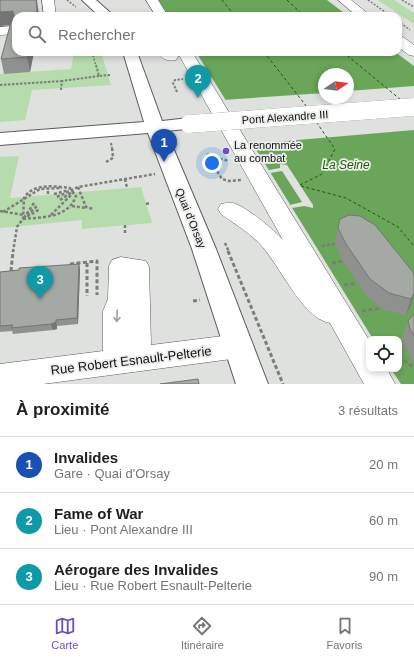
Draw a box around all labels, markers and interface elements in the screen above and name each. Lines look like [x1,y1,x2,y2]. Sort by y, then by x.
search box [12,12,402,56]
icon: search [26,23,48,45]
text: Rechercher [58,26,136,43]
pin: 2 [185,65,211,98]
north arrow [318,68,354,104]
street label: Pont Alexandre III [241,108,329,126]
pin: 1 [151,129,177,162]
place label: La renommée au combat [234,139,302,164]
marker: La renommée au combat [221,146,231,156]
your location [202,153,222,173]
water label: La Seine [322,158,370,172]
street label: Quai d'Orsay [173,186,209,250]
pin: 3 [27,266,53,299]
one-way arrow [113,309,121,322]
map controls [366,336,402,372]
button: locate [366,336,402,372]
street label: Rue Robert Esnault-Pelterie [50,343,212,378]
text: À proximité [16,400,110,419]
text: 3 résultats [338,403,398,418]
text: Invalides [54,449,118,466]
text: 1 [25,457,33,472]
text: 20 m [369,457,398,472]
text: Gare · Quai d'Orsay [54,466,170,481]
text: Fame of War [54,505,143,522]
text: 2 [25,513,33,528]
text: 60 m [369,513,398,528]
text: Lieu · Pont Alexandre III [54,522,193,537]
text: Aérogare des Invalides [54,561,218,578]
text: 3 [25,569,33,584]
text: 90 m [369,569,398,584]
text: Lieu · Rue Robert Esnault-Pelterie [54,578,252,593]
tab: Carte [51,615,78,651]
tab: Itinéraire [181,615,224,651]
tab: Favoris [327,615,363,651]

